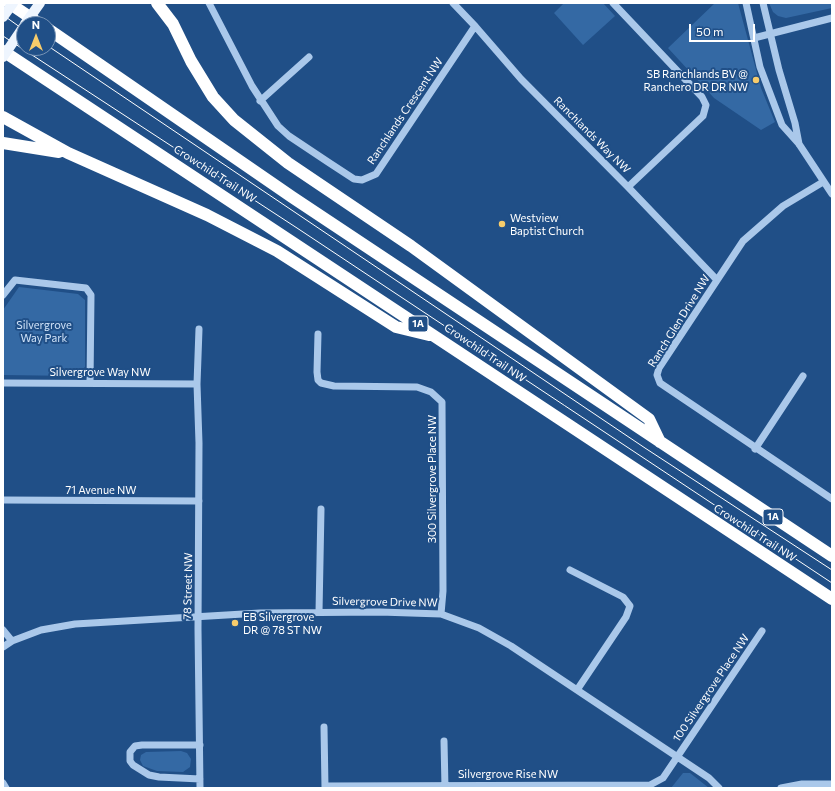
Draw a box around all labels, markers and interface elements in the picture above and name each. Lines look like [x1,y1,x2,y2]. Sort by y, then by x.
north arrow [16,16,56,56]
scale bar [691,16,757,42]
text: N [32,18,40,31]
text: 50 m [696,24,724,38]
street label: Ranchlands Crescent NW [364,55,446,167]
place label: SB Ranchlands BV @ Ranchero DR DR NW [644,67,748,93]
marker: SB Ranchlands BV @ Ranchero DR DR NW [751,75,761,85]
street label: Ranchlands Way NW [551,94,633,176]
street label: Crowchild Trail NW [171,142,259,206]
place label: Westview Baptist Church [510,211,584,237]
marker: Westview Baptist Church [497,219,507,229]
street label: Ranch Glen Drive NW [645,272,713,370]
road number: 1A [408,316,428,332]
park label: Silvergrove Way Park [16,318,72,344]
street label: Crowchild Trail NW [442,321,528,385]
street label: Silvergrove Way NW [49,365,151,379]
street label: 300 Silvergrove Place NW [425,415,439,543]
street label: 71 Avenue NW [66,483,136,497]
street label: Crowchild Trail NW [711,501,799,565]
road number: 1A [763,509,783,525]
street label: 78 Street NW [181,552,195,620]
street label: Silvergrove Drive NW [332,594,438,610]
place label: EB Silvergrove DR @ 78 ST NW [243,610,322,636]
marker: EB Silvergrove DR @ 78 ST NW [230,618,240,628]
street label: 100 Silvergrove Place NW [670,632,752,744]
street label: Silvergrove Rise NW [458,767,558,781]

